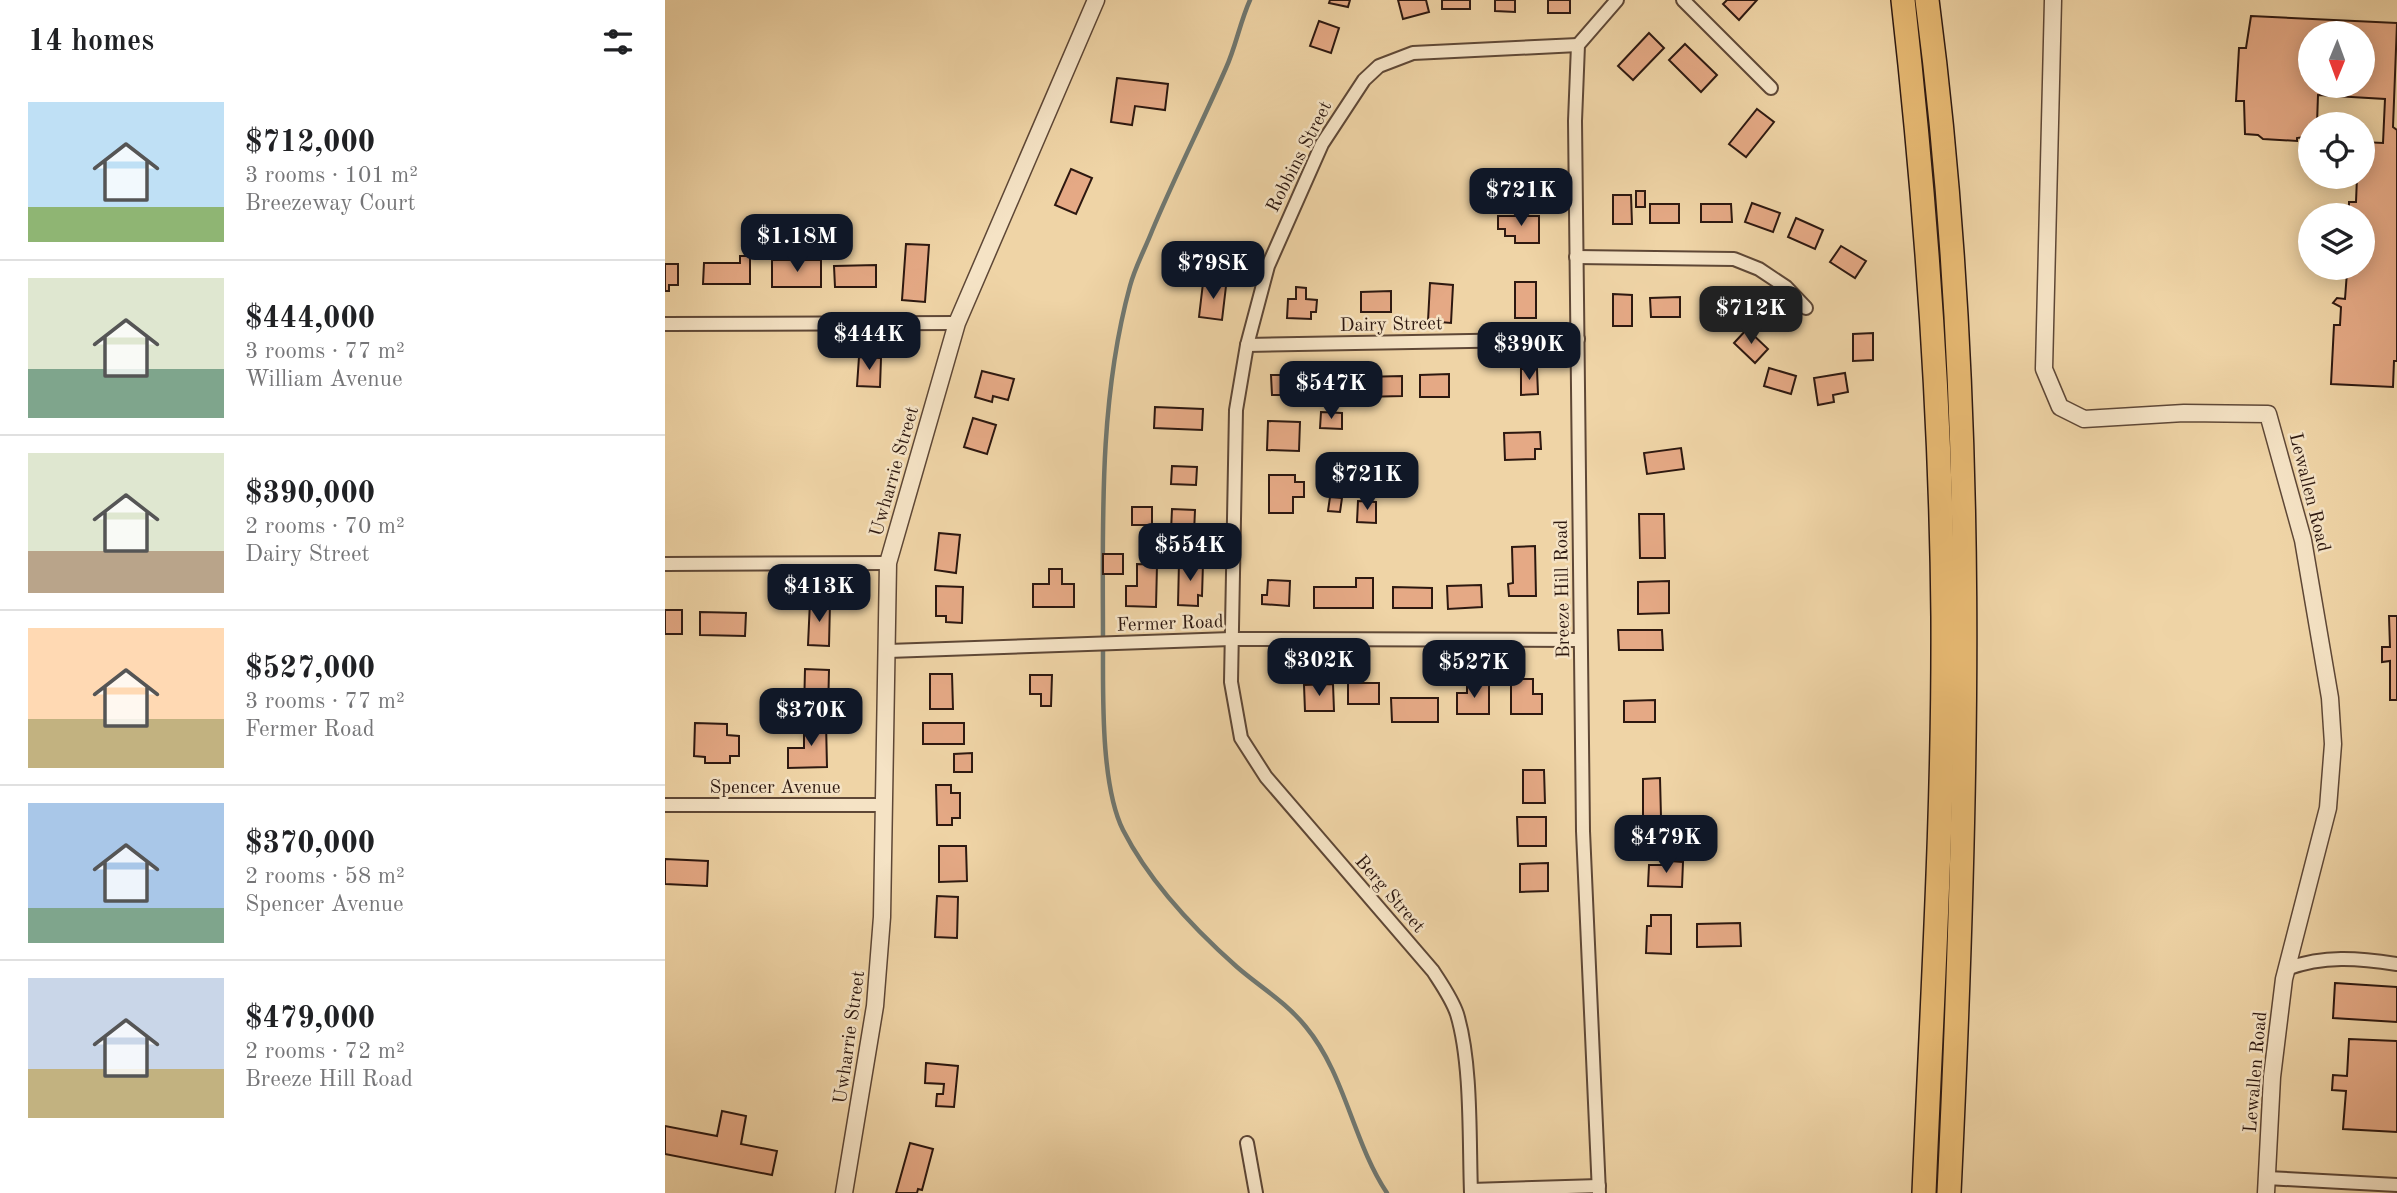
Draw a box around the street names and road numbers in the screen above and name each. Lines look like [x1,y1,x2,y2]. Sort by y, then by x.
street label: Robbins Street [1264,99,1336,216]
street label: Dairy Street [1339,315,1443,336]
street label: Uwharrie Street [868,404,923,539]
street label: Lewallen Road [2285,431,2333,554]
street label: Breeze Hill Road [1553,519,1574,659]
street label: Fermer Road [1116,613,1224,636]
street label: Spencer Avenue [709,779,841,798]
street label: Berg Street [1351,852,1428,937]
street label: Uwharrie Street [832,969,869,1105]
street label: Lewallen Road [2242,1011,2271,1134]

